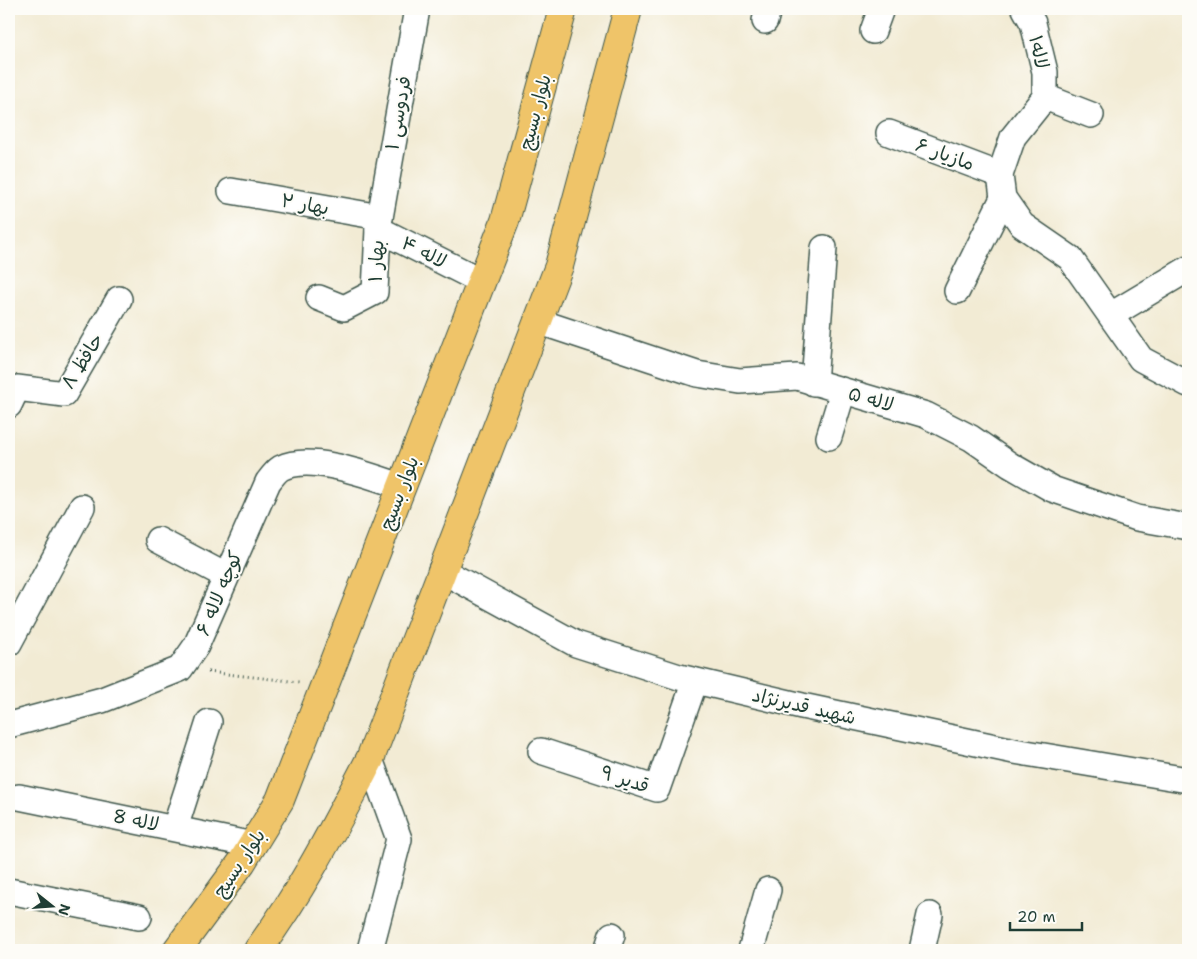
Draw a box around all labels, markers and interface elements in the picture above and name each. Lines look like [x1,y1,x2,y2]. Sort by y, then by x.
street label: لاله۱ [1023,33,1055,71]
street label: بلوار بسیج [513,71,557,153]
street label: فردوسی ۱ [379,74,417,152]
street label: مازیار ۶ [912,132,978,176]
street label: بهار ۲ [279,188,331,220]
street label: لاله ۴ [397,230,451,274]
street label: بهار ۱ [362,239,390,283]
street label: حافظ ۸ [55,328,109,394]
street label: لاله ۵ [845,381,897,417]
street label: بلوار بسیج [373,452,425,534]
street label: کوچه لاله ۶ [190,547,248,639]
street label: شهید قدیرنژاد [750,682,858,730]
street label: قدیر ۹ [598,759,652,799]
street label: لاله 8 [111,803,161,837]
street label: بلوار بسیج [207,824,271,902]
north arrow [28,882,78,932]
scale bar [1010,899,1082,931]
text: N [54,902,75,918]
text: 20 m [1017,907,1056,927]

